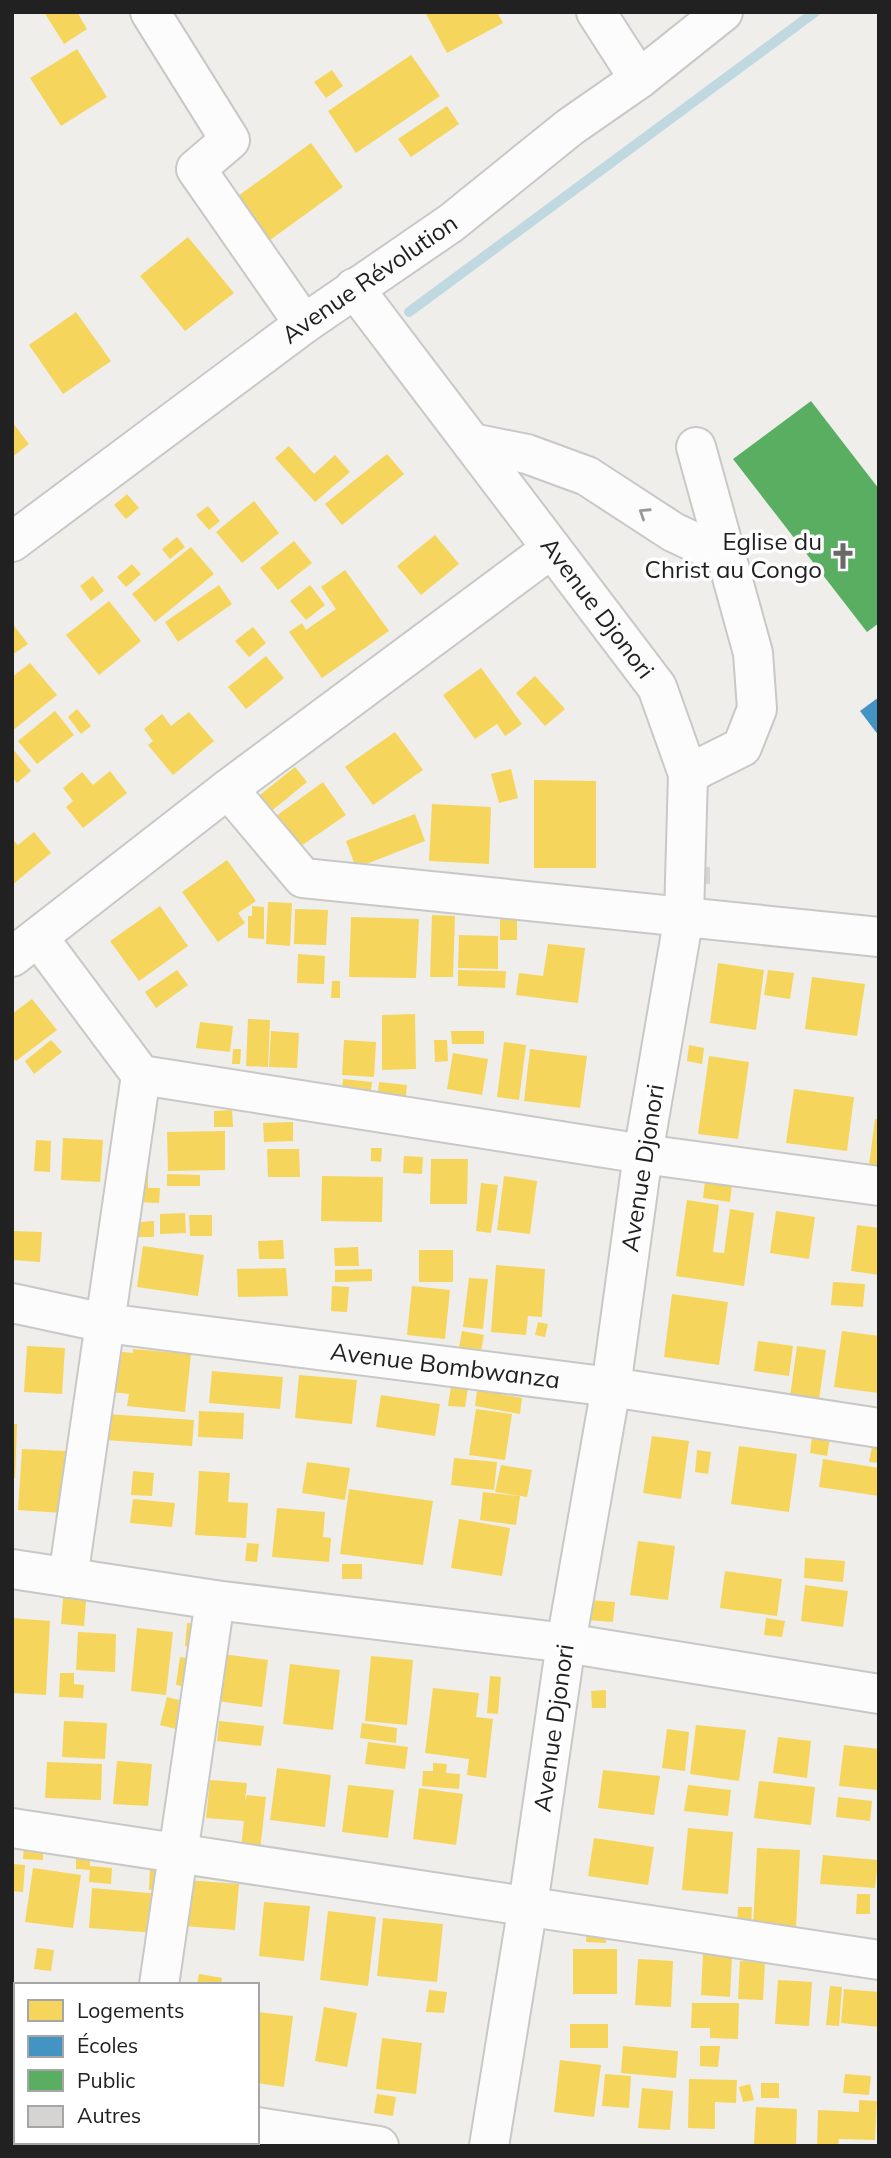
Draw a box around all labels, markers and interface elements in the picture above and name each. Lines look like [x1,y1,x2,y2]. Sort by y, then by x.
street label: Avenue Révolution [275,207,463,350]
one-way arrow [639,508,652,521]
place label: Eglise du Christ au Congo [645,526,822,584]
street label: Avenue Djonori [535,531,661,684]
church icon: Eglise du Christ au Congo [828,541,858,571]
street label: Avenue Djonori [614,1082,670,1254]
street label: Avenue Bombwanza [329,1336,562,1394]
street label: Avenue Djonori [526,1642,580,1814]
legend [14,1983,259,2144]
text: Logements [77,1997,184,2023]
text: Écoles [77,2032,138,2058]
text: Public [77,2067,136,2093]
text: Autres [77,2102,141,2128]

